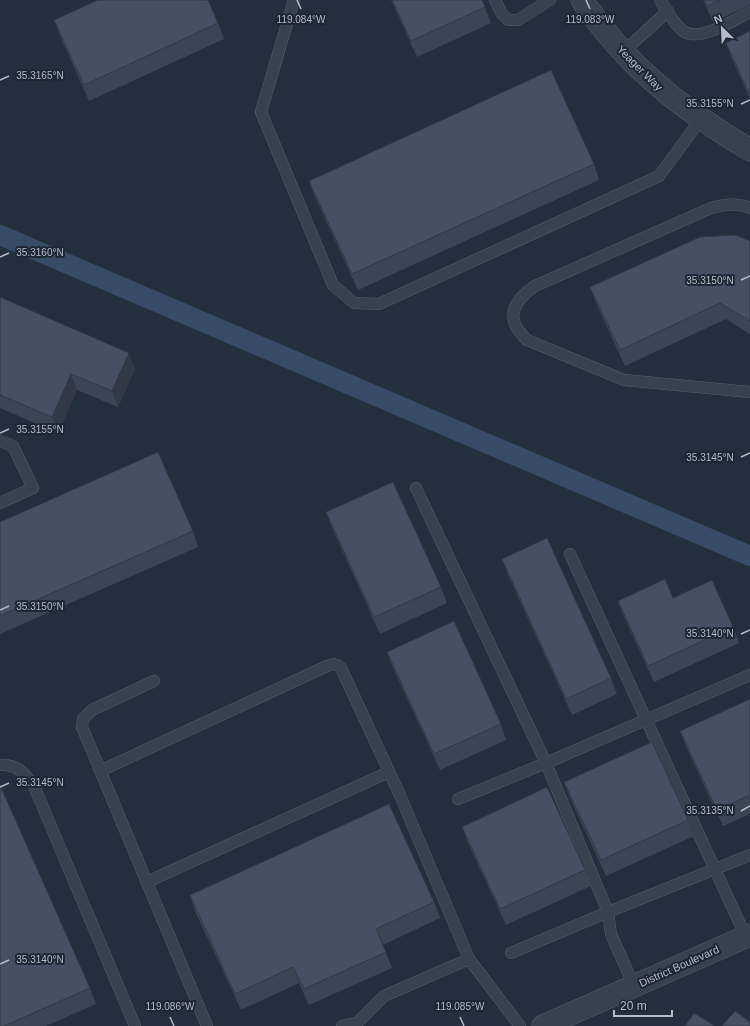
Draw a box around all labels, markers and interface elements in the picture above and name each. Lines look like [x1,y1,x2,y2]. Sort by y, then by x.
north arrow [702,8,742,48]
text: N [712,12,724,26]
text: 119.084°W [277,14,326,25]
text: 119.083°W [566,14,615,25]
street label: Yeager Way [615,43,665,93]
text: 35.3165°N [16,70,64,81]
text: 35.3155°N [686,98,734,109]
text: 35.3160°N [16,247,64,258]
text: 35.3150°N [686,275,734,286]
text: 35.3155°N [16,424,64,435]
text: 35.3145°N [686,452,734,463]
text: 35.3150°N [16,601,64,612]
text: 35.3140°N [686,628,734,639]
text: 35.3145°N [16,777,64,788]
text: 35.3135°N [686,805,734,816]
street label: District Boulevard [637,943,721,989]
text: 35.3140°N [16,954,64,965]
scale bar [614,992,672,1018]
text: 20 m [620,999,647,1013]
text: 119.086°W [146,1001,195,1012]
text: 119.085°W [436,1001,485,1012]

